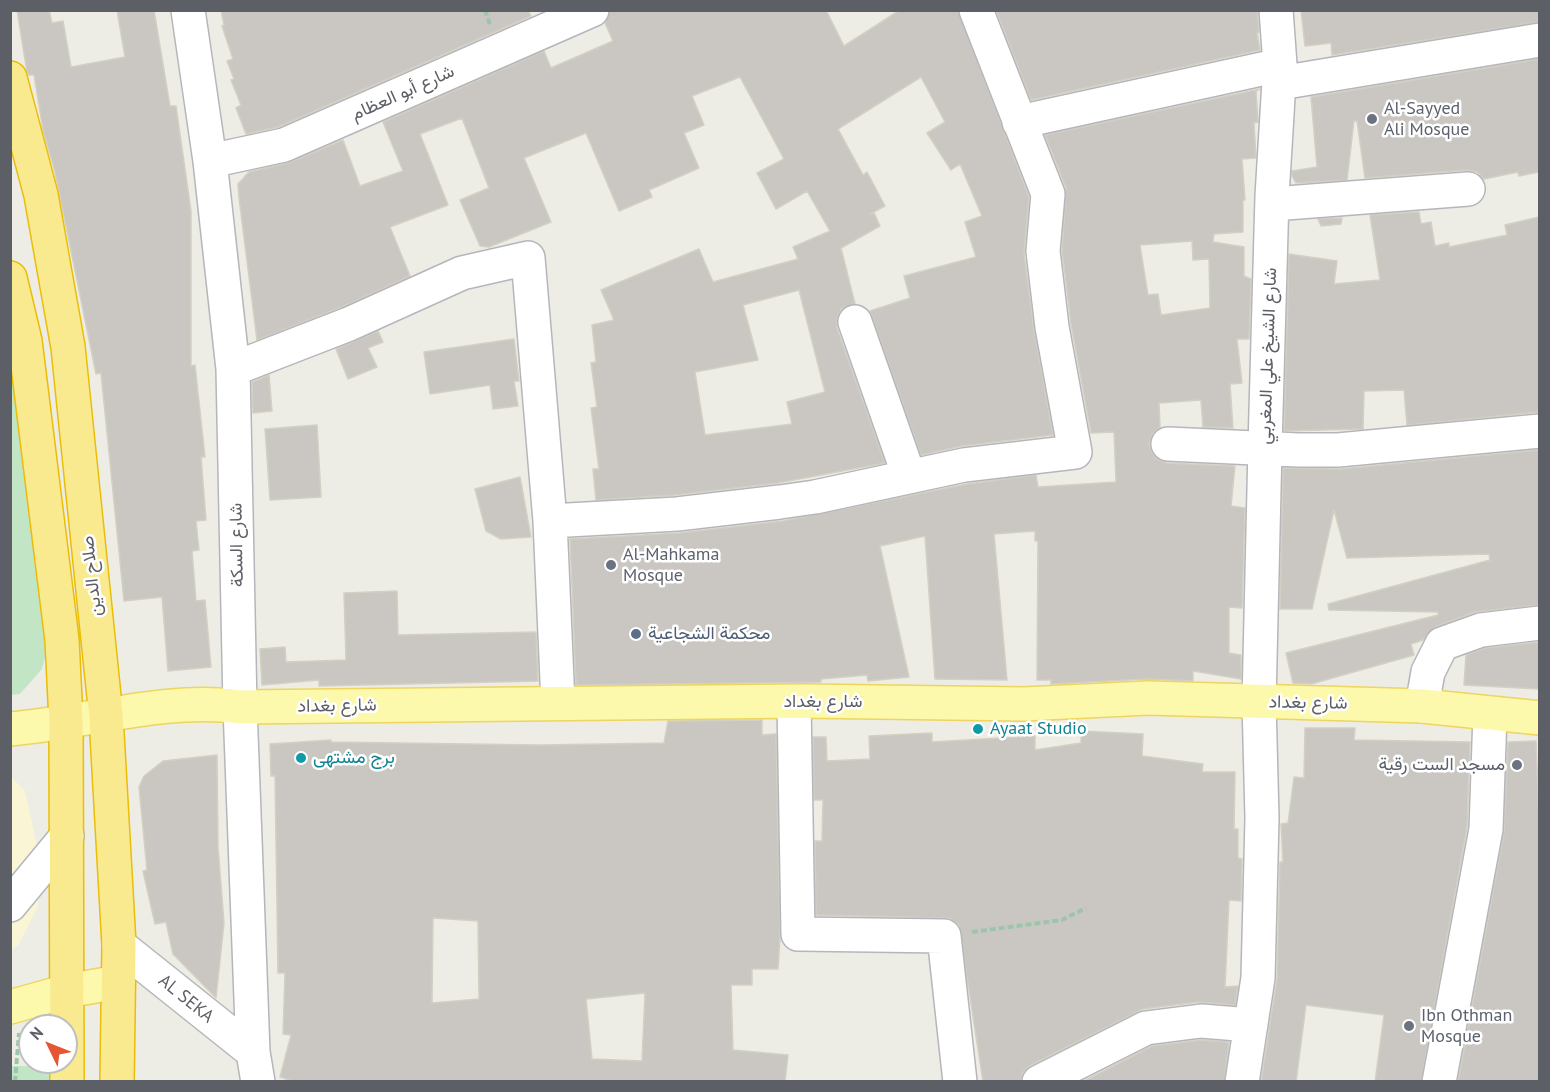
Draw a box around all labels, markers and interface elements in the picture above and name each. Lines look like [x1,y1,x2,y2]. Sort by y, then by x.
street label: شارع أبو العظام [348,61,458,125]
place label: Al-Sayyed Ali Mosque [1384,98,1469,140]
marker: Al-Sayyed Ali Mosque [1365,112,1379,126]
street label: شارع الشيخ علي المغربي [1254,267,1282,445]
street label: شارع السكة [225,503,249,587]
street label: صلاح الدين [77,535,107,617]
place label: Al-Mahkama Mosque [623,544,719,586]
marker: Al-Mahkama Mosque [604,558,618,572]
place label: محكمة الشجاعية [648,623,770,645]
marker: محكمة الشجاعية [629,627,643,641]
street label: شارع بغداد [784,691,862,713]
street label: شارع بغداد [1268,692,1348,714]
street label: شارع بغداد [297,695,377,717]
place label: Ayaat Studio [990,718,1087,740]
marker: Ayaat Studio [971,722,985,736]
place label: برج مشتهى [313,747,395,769]
marker: برج مشتهى [294,751,308,765]
place label: مسجد الست رقية [1378,754,1505,776]
marker: مسجد الست رقية [1510,758,1524,772]
street label: AL SEKA [154,970,218,1028]
place label: Ibn Othman Mosque [1421,1005,1512,1048]
north arrow [18,1014,78,1074]
marker: Ibn Othman Mosque [1402,1019,1416,1033]
text: N [25,1022,47,1044]

